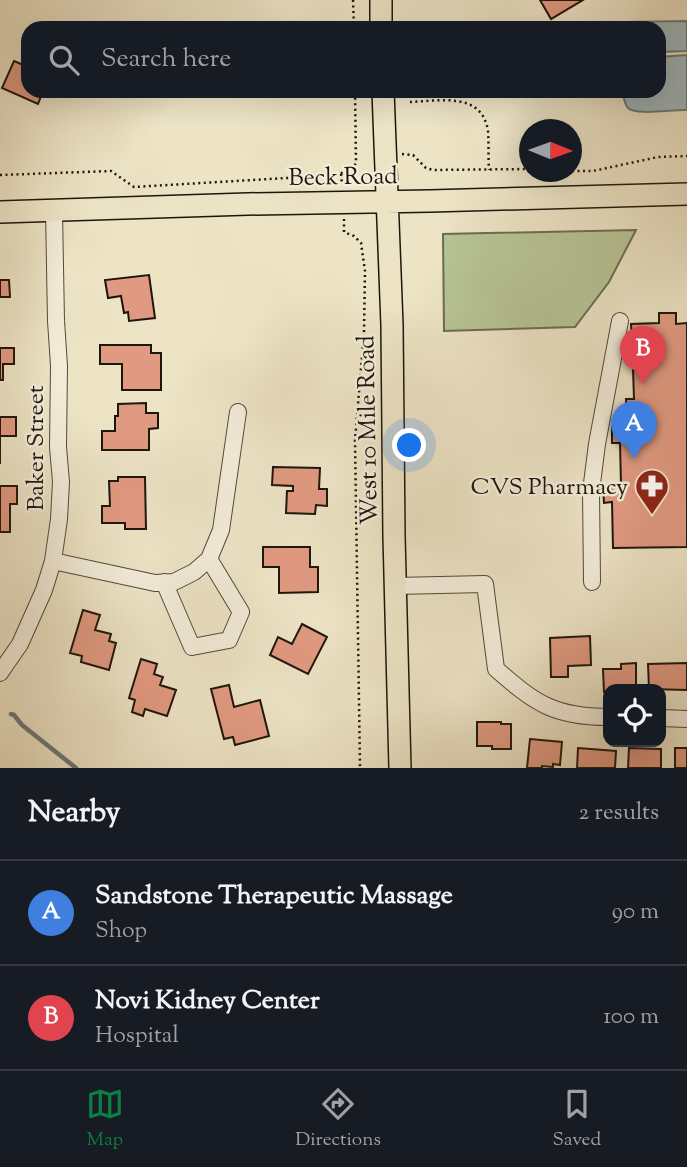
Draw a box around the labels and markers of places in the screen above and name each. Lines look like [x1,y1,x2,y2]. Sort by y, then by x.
pin: B [620,326,666,384]
pin: A [611,401,657,459]
pharmacy icon: CVS Pharmacy [633,467,671,516]
place label: CVS Pharmacy [470,471,628,505]

